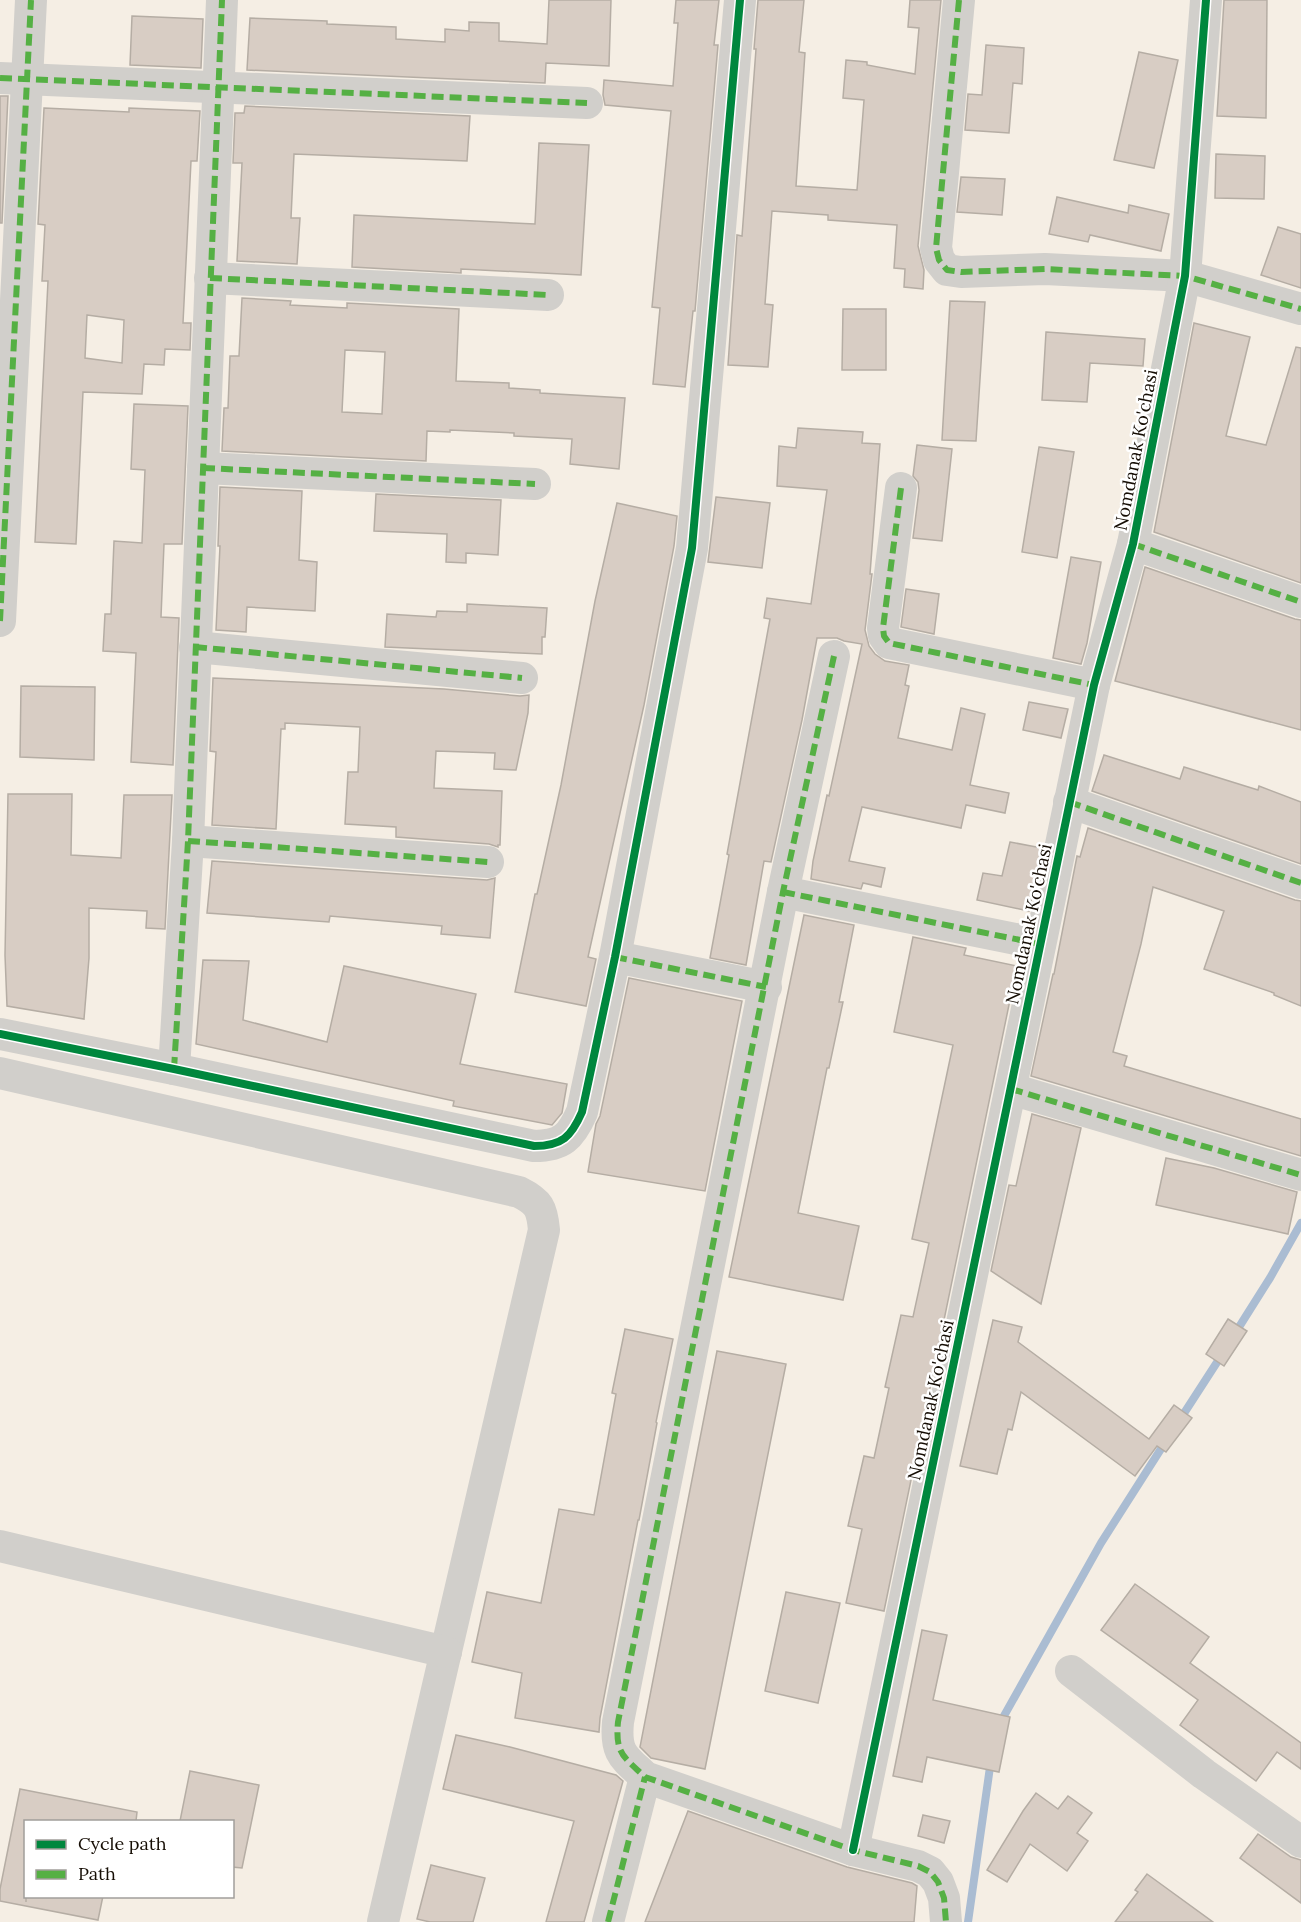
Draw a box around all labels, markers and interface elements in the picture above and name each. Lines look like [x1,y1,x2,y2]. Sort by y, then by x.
street label: Nomdanak Ko'chasi [1109,367,1162,532]
street label: Nomdanak Ko'chasi [1000,841,1057,1006]
street label: Nomdanak Ko'chasi [902,1317,959,1482]
legend [24,1820,234,1898]
text: Cycle path [78,1832,167,1855]
text: Path [78,1862,116,1885]

